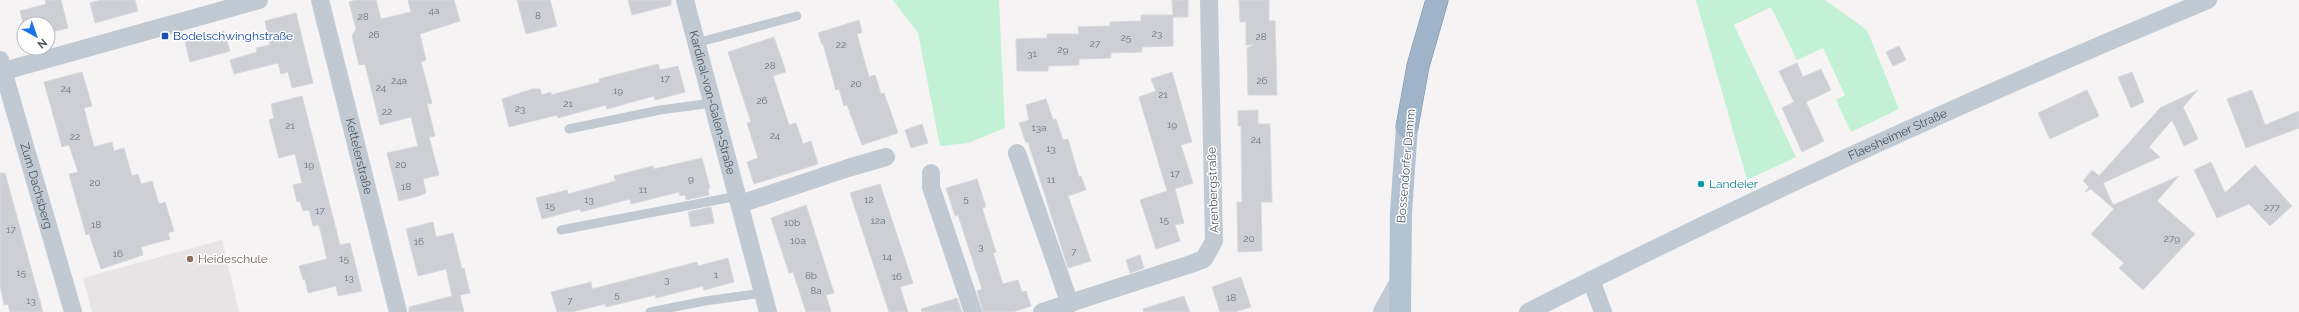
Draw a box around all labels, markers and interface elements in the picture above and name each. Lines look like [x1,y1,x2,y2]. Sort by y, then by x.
house number: 4a [429,5,439,16]
house number: 8 [535,10,541,21]
house number: 28 [357,11,369,22]
north arrow [16,16,56,56]
house number: 23 [1152,28,1162,39]
place label: Bodelschwinghstraße [173,29,293,43]
house number: 26 [368,29,380,40]
street label: Kardinal-von-Galen-Straße [686,29,738,176]
marker: Bodelschwinghstraße [160,31,170,41]
house number: 28 [1255,31,1267,42]
house number: 25 [1121,32,1132,43]
text: N [35,36,50,51]
house number: 27 [1090,38,1101,49]
house number: 22 [836,39,846,50]
house number: 29 [1057,44,1069,55]
house number: 31 [1027,48,1038,59]
house number: 28 [764,60,776,71]
house number: 17 [660,73,670,84]
house number: 24a [391,75,407,86]
house number: 26 [1256,75,1268,86]
house number: 20 [850,78,862,89]
house number: 24 [376,82,387,93]
house number: 24 [61,83,72,94]
house number: 19 [613,85,623,96]
house number: 21 [1158,89,1168,100]
house number: 26 [756,95,768,106]
house number: 21 [563,98,573,109]
house number: 23 [515,103,525,114]
house number: 22 [382,106,392,117]
street label: Flaesheimer Straße [1846,106,1949,163]
street label: Bossendorfer Damm [1394,108,1418,224]
street label: Kettelerstraße [343,117,375,196]
house number: 19 [1167,119,1177,130]
house number: 21 [285,120,295,131]
house number: 13a [1031,122,1047,133]
house number: 24 [770,130,781,141]
house number: 22 [70,131,80,142]
house number: 24 [1251,134,1262,145]
street label: Zum Dachsberg [17,141,56,231]
house number: 13 [1046,143,1056,154]
street label: Arenbergstraße [1204,147,1222,233]
house number: 19 [304,159,314,170]
house number: 20 [395,159,407,170]
house number: 17 [1170,168,1180,179]
house number: 9 [688,173,694,184]
house number: 11 [1047,174,1056,185]
house number: 20 [89,177,101,188]
place label: Landeier [1709,177,1759,191]
marker: Landeier [1696,179,1706,189]
house number: 18 [401,181,411,192]
house number: 11 [639,184,648,195]
house number: 5 [963,193,969,204]
house number: 13 [584,194,594,205]
house number: 12 [864,194,874,205]
house number: 15 [545,200,555,211]
house number: 277 [2264,202,2281,213]
house number: 17 [315,205,325,216]
house number: 15 [1159,214,1169,225]
house number: 12a [871,215,885,226]
house number: 10b [784,217,800,228]
house number: 18 [91,219,101,230]
house number: 17 [6,224,16,235]
house number: 20 [1243,233,1255,244]
house number: 279 [2164,233,2180,244]
house number: 10a [790,235,806,246]
house number: 16 [414,236,424,247]
house number: 3 [978,241,984,252]
house number: 7 [1071,246,1077,257]
house number: 16 [113,248,123,259]
house number: 14 [882,251,892,262]
place label: Heideschule [198,252,268,266]
house number: 15 [339,253,349,264]
marker: Heideschule [185,254,195,264]
house number: 15 [16,267,26,278]
house number: 1 [714,269,719,280]
house number: 8b [805,270,817,281]
house number: 16 [892,271,902,282]
house number: 13 [344,272,354,283]
house number: 3 [664,274,670,285]
house number: 8a [810,285,822,296]
house number: 5 [614,289,620,300]
house number: 18 [1226,292,1236,303]
house number: 13 [26,295,36,306]
house number: 7 [567,295,573,306]

